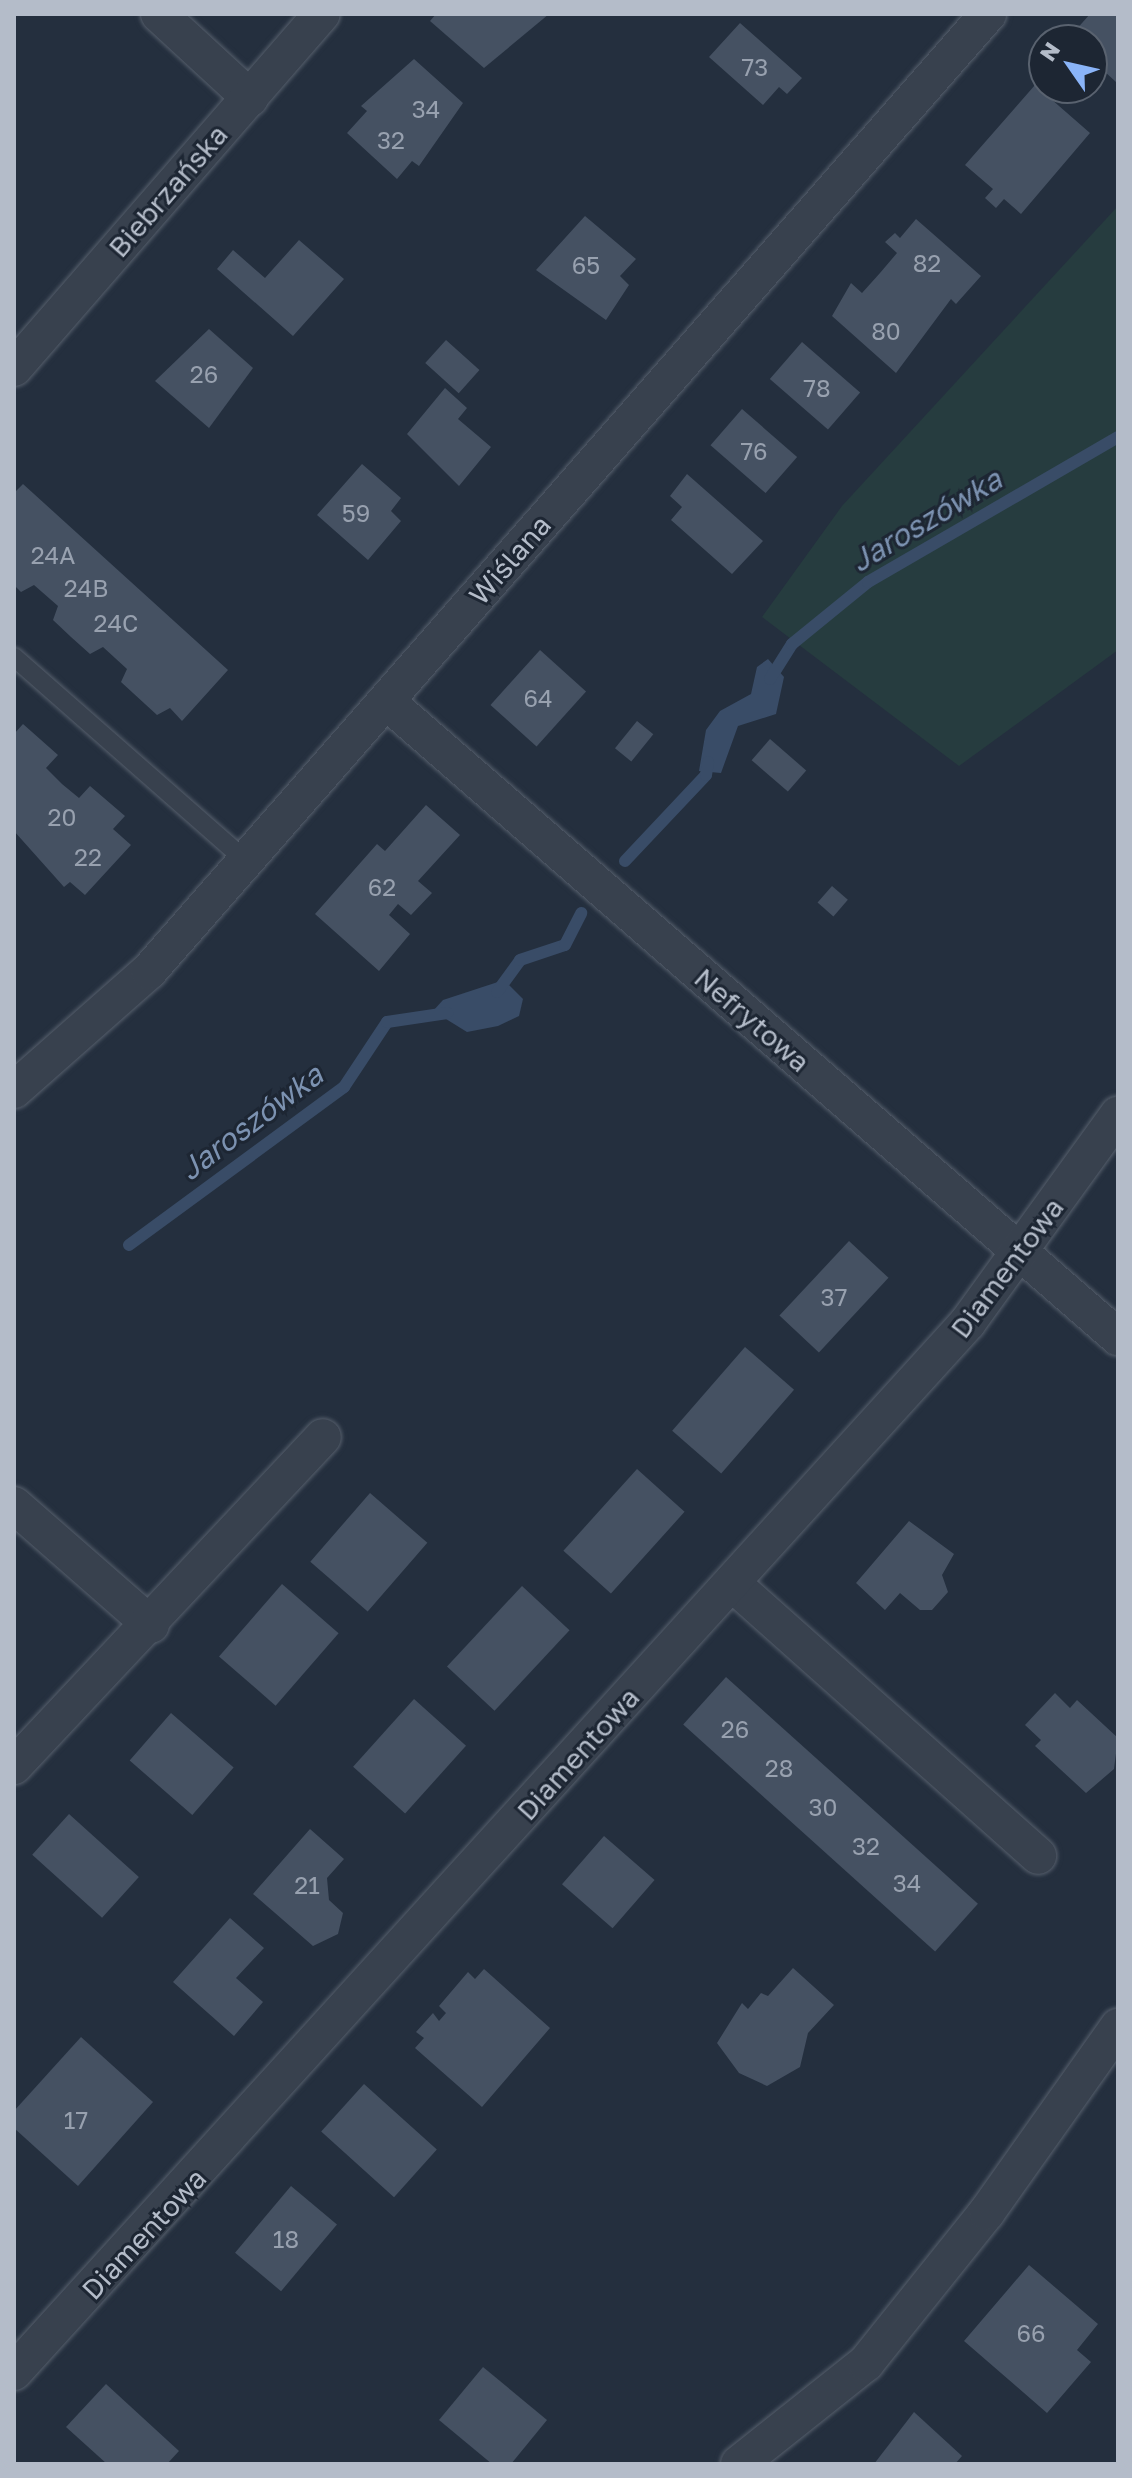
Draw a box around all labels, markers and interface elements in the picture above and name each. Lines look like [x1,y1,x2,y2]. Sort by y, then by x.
north arrow [1028,24,1108,104]
text: N [1033,37,1065,66]
house number: 73 [742,53,768,81]
house number: 34 [412,95,440,123]
street label: Biebrzańska [101,118,235,264]
house number: 32 [377,126,405,154]
house number: 82 [913,249,941,277]
house number: 65 [572,251,600,279]
house number: 80 [871,317,901,345]
house number: 26 [190,360,218,388]
house number: 78 [803,374,831,402]
house number: 76 [740,437,768,465]
water label: Jaroszówka [844,461,1008,579]
house number: 59 [342,499,370,527]
street label: Wiślana [462,509,558,611]
house number: 24A [31,541,75,569]
house number: 24B [64,574,108,602]
house number: 24C [94,609,138,637]
house number: 64 [523,684,553,712]
house number: 20 [48,803,76,831]
house number: 22 [74,843,102,871]
house number: 62 [368,873,396,901]
street label: Nefrytowa [688,961,816,1079]
water label: Jaroszówka [172,1057,330,1187]
street label: Diamentowa [943,1191,1071,1345]
house number: 37 [821,1283,847,1311]
street label: Diamentowa [510,1681,646,1827]
house number: 26 [721,1715,749,1743]
house number: 28 [765,1754,793,1782]
house number: 30 [809,1793,837,1821]
house number: 32 [852,1832,880,1860]
house number: 34 [893,1869,921,1897]
house number: 21 [294,1871,320,1899]
house number: 17 [64,2106,88,2134]
street label: Diamentowa [75,2162,213,2306]
house number: 18 [273,2225,299,2253]
house number: 66 [1016,2319,1046,2347]

